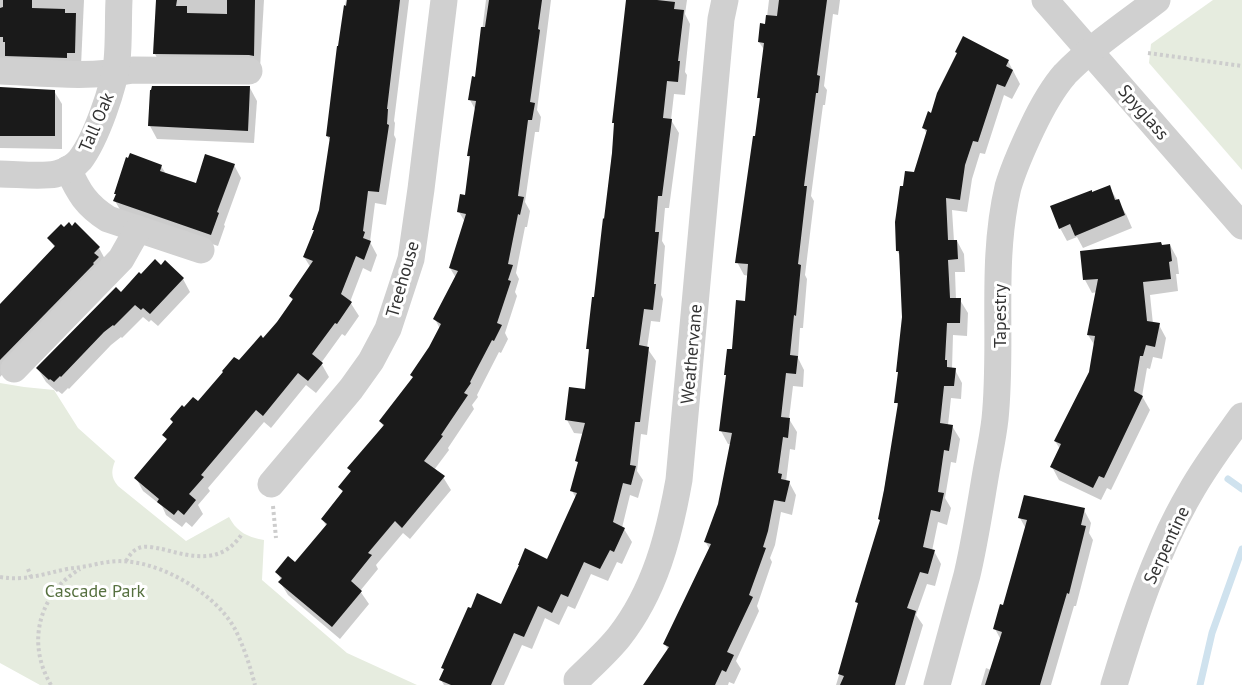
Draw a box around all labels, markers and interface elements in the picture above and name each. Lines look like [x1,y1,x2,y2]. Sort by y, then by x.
street label: Spyglass [1114,79,1174,145]
street label: Tall Oak [73,89,119,155]
street label: Treehouse [380,238,424,320]
street label: Tapestry [988,283,1011,348]
street label: Weathervane [675,303,707,405]
street label: Serpentine [1138,502,1194,588]
park label: Cascade Park [45,579,146,602]

